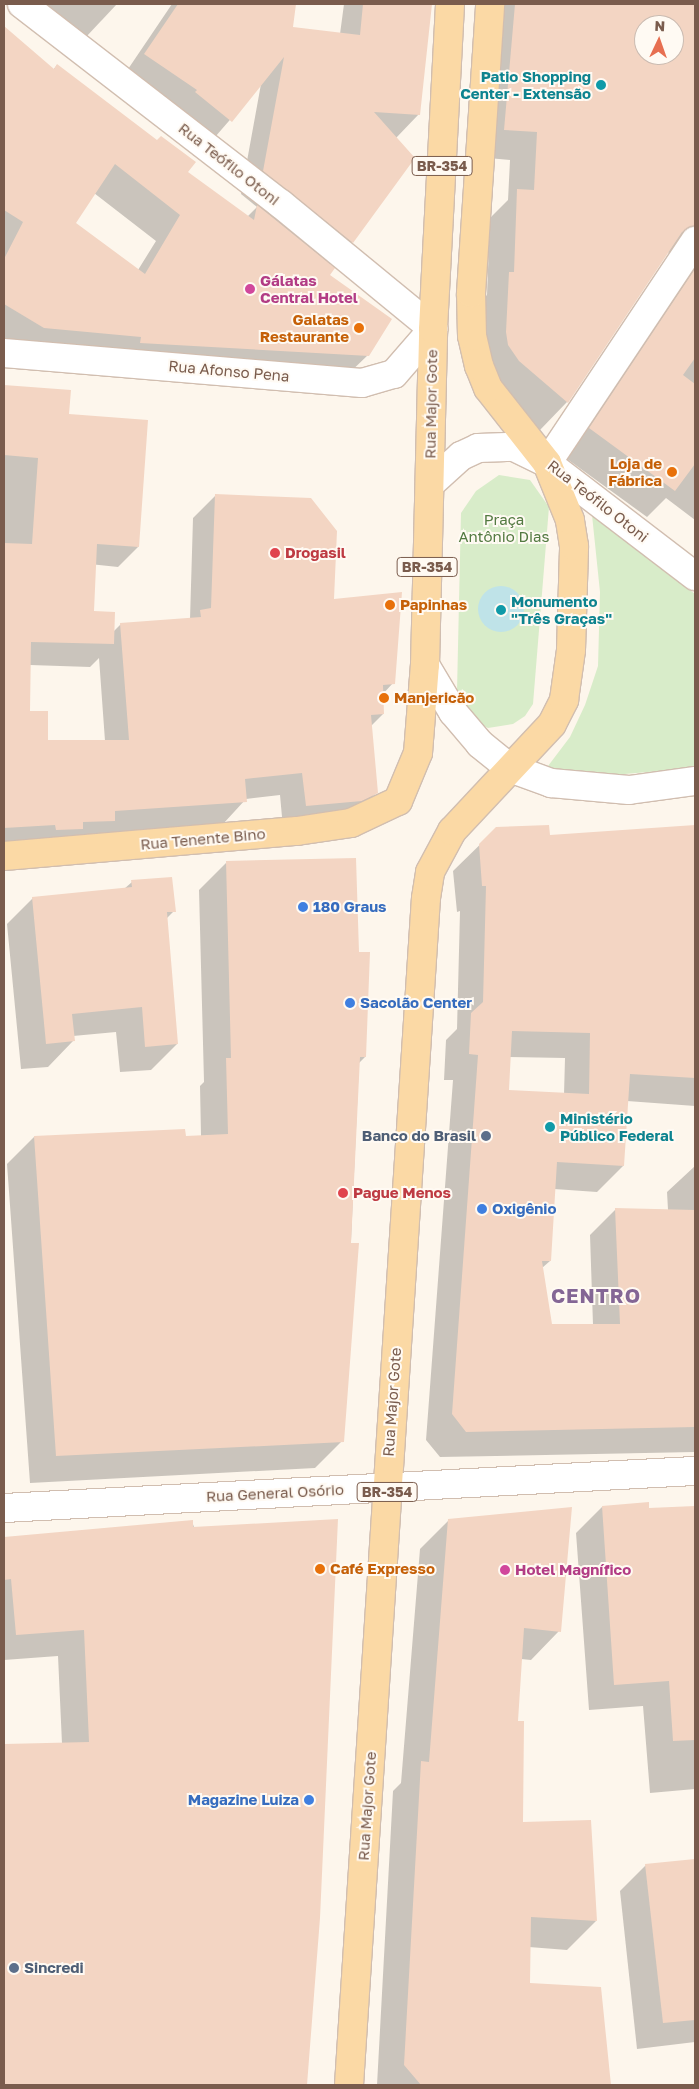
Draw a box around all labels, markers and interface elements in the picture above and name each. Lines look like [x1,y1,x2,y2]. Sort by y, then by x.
north arrow [634,15,684,65]
text: N [654,17,666,34]
place label: Patio Shopping Center - Extensão [460,67,591,102]
marker: Patio Shopping Center - Extensão [595,79,607,91]
street label: Rua Teófilo Otoni [175,119,283,209]
road number: BR-354 [411,154,473,178]
place label: Gálatas Central Hotel [260,271,358,306]
marker: Gálatas Central Hotel [244,283,256,295]
place label: Galatas Restaurante [260,310,349,345]
marker: Galatas Restaurante [353,322,365,334]
street label: Rua Major Gote [421,349,441,459]
street label: Rua Afonso Pena [168,357,290,385]
place label: Loja de Fábrica [608,454,662,489]
street label: Rua Teófilo Otoni [544,456,652,546]
marker: Loja de Fábrica [666,466,678,478]
park label: Praça Antônio Dias [458,510,550,545]
place label: Drogasil [285,544,346,562]
marker: Drogasil [269,547,281,559]
road number: BR-354 [396,556,458,578]
place label: Monumento "Três Graças" [511,592,612,627]
place label: Papinhas [400,596,467,614]
marker: Papinhas [384,599,396,611]
marker: Monumento "Três Graças" [495,604,507,616]
place label: Manjericão [394,689,474,707]
marker: Manjericão [378,692,390,704]
street label: Rua Tenente Bino [140,825,266,853]
place label: 180 Graus [313,898,387,916]
marker: 180 Graus [297,901,309,913]
place label: Sacolão Center [360,994,472,1012]
marker: Sacolão Center [344,997,356,1009]
place label: Ministério Público Federal [560,1109,674,1144]
marker: Ministério Público Federal [544,1121,556,1133]
place label: Banco do Brasil [362,1127,476,1145]
marker: Banco do Brasil [480,1130,492,1142]
place label: Pague Menos [353,1184,451,1202]
marker: Pague Menos [337,1187,349,1199]
place label: Oxigênio [492,1200,556,1218]
marker: Oxigênio [476,1203,488,1215]
district label: CENTRO [550,1283,642,1307]
street label: Rua Major Gote [379,1347,405,1457]
street label: Rua General Osório [206,1480,344,1506]
road number: BR-354 [356,1480,418,1504]
place label: Café Expresso [330,1560,435,1578]
place label: Hotel Magnífico [515,1561,631,1579]
marker: Café Expresso [314,1563,326,1575]
marker: Hotel Magnífico [499,1564,511,1576]
street label: Rua Major Gote [354,1751,380,1861]
place label: Magazine Luiza [188,1791,299,1809]
marker: Magazine Luiza [303,1794,315,1806]
place label: Sincredi [24,1959,84,1977]
marker: Sincredi [8,1962,20,1974]

